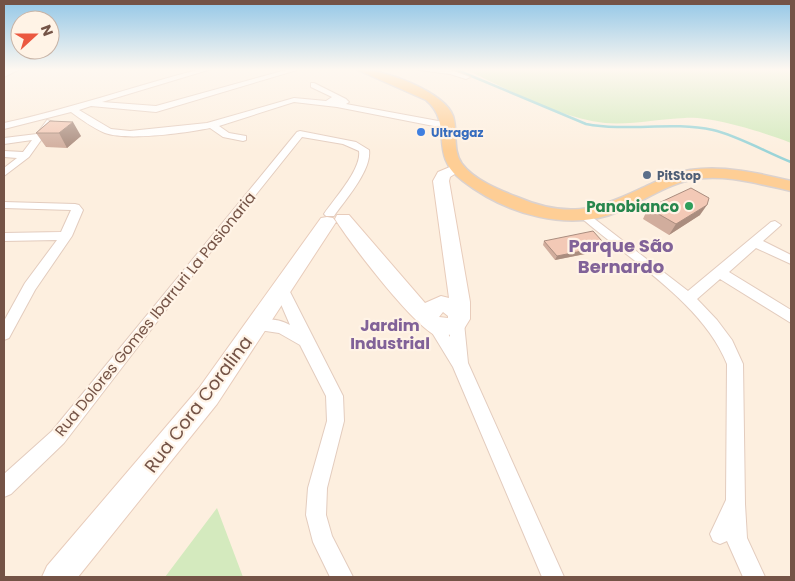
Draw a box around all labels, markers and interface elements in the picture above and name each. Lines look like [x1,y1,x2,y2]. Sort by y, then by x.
north arrow [10,10,60,60]
text: N [36,22,58,39]
place label: Ultragaz [431,124,483,141]
marker: Ultragaz [415,126,427,138]
place label: PitStop [657,167,701,184]
marker: PitStop [641,169,653,181]
street label: Rua Dolores Gomes Ibarruri La Pasionaria [50,187,260,441]
place label: Panobianco [586,196,679,217]
marker: Panobianco [683,200,695,212]
district label: Parque São Bernardo [568,233,674,279]
district label: Jardim Industrial [350,314,430,355]
street label: Rua Cora Coralina [138,330,258,478]

